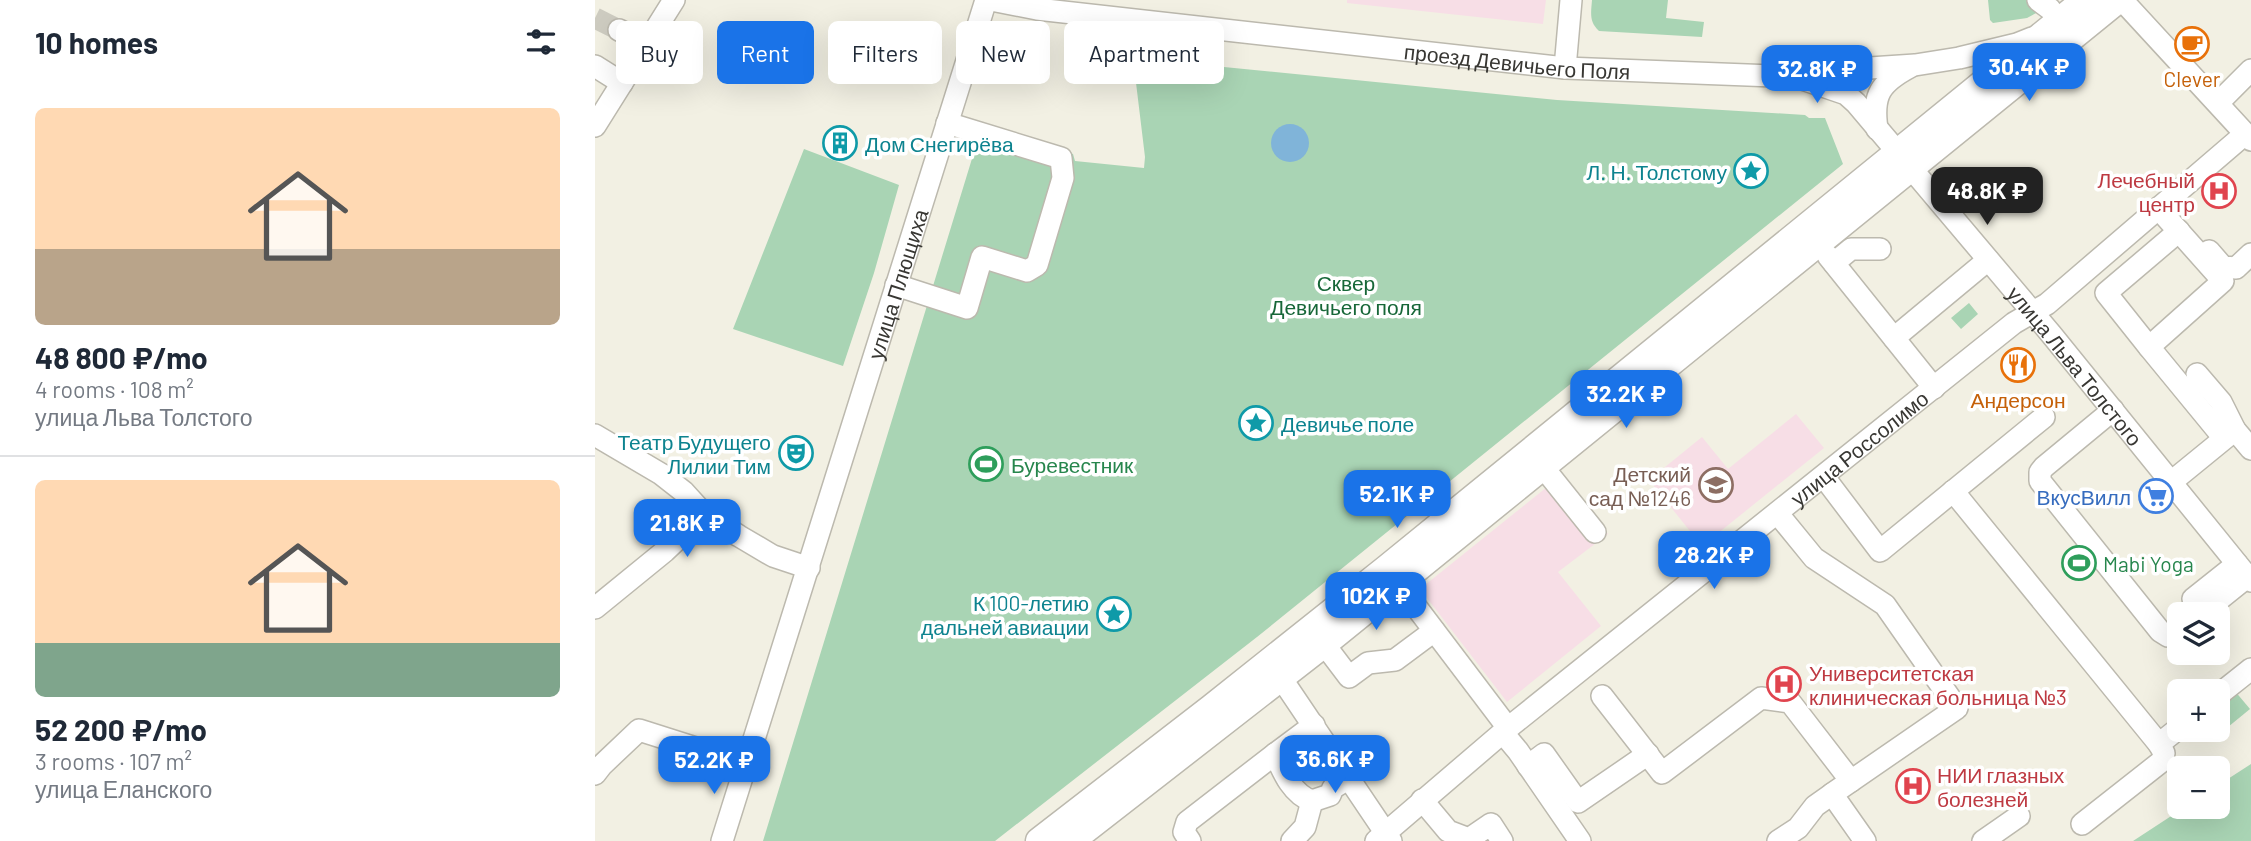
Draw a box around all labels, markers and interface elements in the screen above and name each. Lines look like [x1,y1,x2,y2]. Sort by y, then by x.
chip: Buy [616,21,703,84]
chip: Rent [717,21,814,84]
chip: Filters [828,21,942,84]
chip: New [956,21,1050,84]
chip: Apartment [1064,21,1224,84]
icon: filters [522,23,560,61]
text: 10 homes [35,24,158,60]
cafe icon: Clever [2173,25,2211,63]
street label: проезд Девичьего Поля [1403,38,1631,83]
pin: 30.4K ₽ [1964,43,2094,103]
pin: 32.8K ₽ [1752,46,1882,105]
text: 30.4K ₽ [1989,52,2069,80]
text: 32.8K ₽ [1777,54,1857,82]
place label: Clever [2164,66,2221,91]
building icon: Дом Снегирёва [821,124,859,162]
place label: Дом Снегирёва [865,131,1014,156]
place icon: Л. Н. Толстому [1732,152,1770,190]
icon: home [235,153,361,279]
place label: Л. Н. Толстому [1587,159,1727,184]
place label: Лечебный центр [2097,167,2195,216]
pin: 48.8K ₽ [1922,168,2052,227]
hospital icon: Лечебный центр [2200,172,2238,210]
text: 48.8K ₽ [1947,176,2027,204]
street label: улица Плющиха [862,205,932,362]
park label: Сквер Девичьего поля [1270,270,1422,319]
street label: улица Льва Толстого [2003,280,2148,450]
text: 48 800 ₽/mo [35,339,208,375]
restaurant icon: Андерсон [1999,346,2037,384]
pin: 32.2K ₽ [1561,370,1691,430]
text: 4 rooms · 108 m² [35,375,194,403]
text: 32.2K ₽ [1586,379,1666,407]
street label: улица Россолимо [1785,385,1933,510]
place label: Андерсон [1970,387,2066,412]
text: улица Льва Толстого [35,403,252,431]
place icon: Девичье поле [1237,404,1275,442]
place label: Девичье поле [1281,411,1414,436]
place label: Театр Будущего Лилии Тим [617,429,771,478]
theatre icon: Театр Будущего Лилии Тим [777,434,815,472]
sports icon: Буревестник [967,445,1005,483]
place label: Буревестник [1011,452,1134,477]
place label: Детский сад №1246 [1589,461,1691,510]
school or university icon: Детский сад №1246 [1697,466,1735,504]
pin: 52.1K ₽ [1332,470,1462,530]
supermarket icon: ВкусВилл [2137,477,2175,515]
text: 52.1K ₽ [1360,479,1434,507]
place label: ВкусВилл [2037,484,2131,509]
pin: 21.8K ₽ [622,500,752,559]
text: 21.8K ₽ [650,508,724,536]
icon: home [235,525,361,651]
pin: 28.2K ₽ [1649,532,1779,591]
text: 28.2K ₽ [1674,540,1754,568]
sports icon: Mabi Yoga [2060,544,2098,582]
place label: Mabi Yoga [2103,551,2194,576]
pin: 102K ₽ [1319,572,1433,632]
text: 102K ₽ [1341,581,1411,609]
place label: К 100-летию дальней авиации [921,590,1089,639]
place icon: К 100-летию дальней авиации [1095,595,1133,633]
map controls [2167,602,2230,819]
button: layers [2167,602,2230,665]
place label: Университетская клиническая больница №3 [1809,660,2067,709]
hospital icon: Университетская клиническая больница №3 [1765,665,1803,703]
button: + [2167,679,2230,742]
text: 52 200 ₽/mo [35,711,207,747]
pin: 52.2K ₽ [649,736,779,796]
pin: 36.6K ₽ [1270,736,1400,795]
text: 36.6K ₽ [1296,744,1374,772]
text: 52.2K ₽ [674,745,754,773]
text: 3 rooms · 107 m² [35,747,192,775]
button: − [2167,756,2230,819]
place label: НИИ глазных болезней [1937,762,2065,811]
hospital icon: НИИ глазных болезней [1894,767,1932,805]
text: улица Еланского [35,775,212,803]

